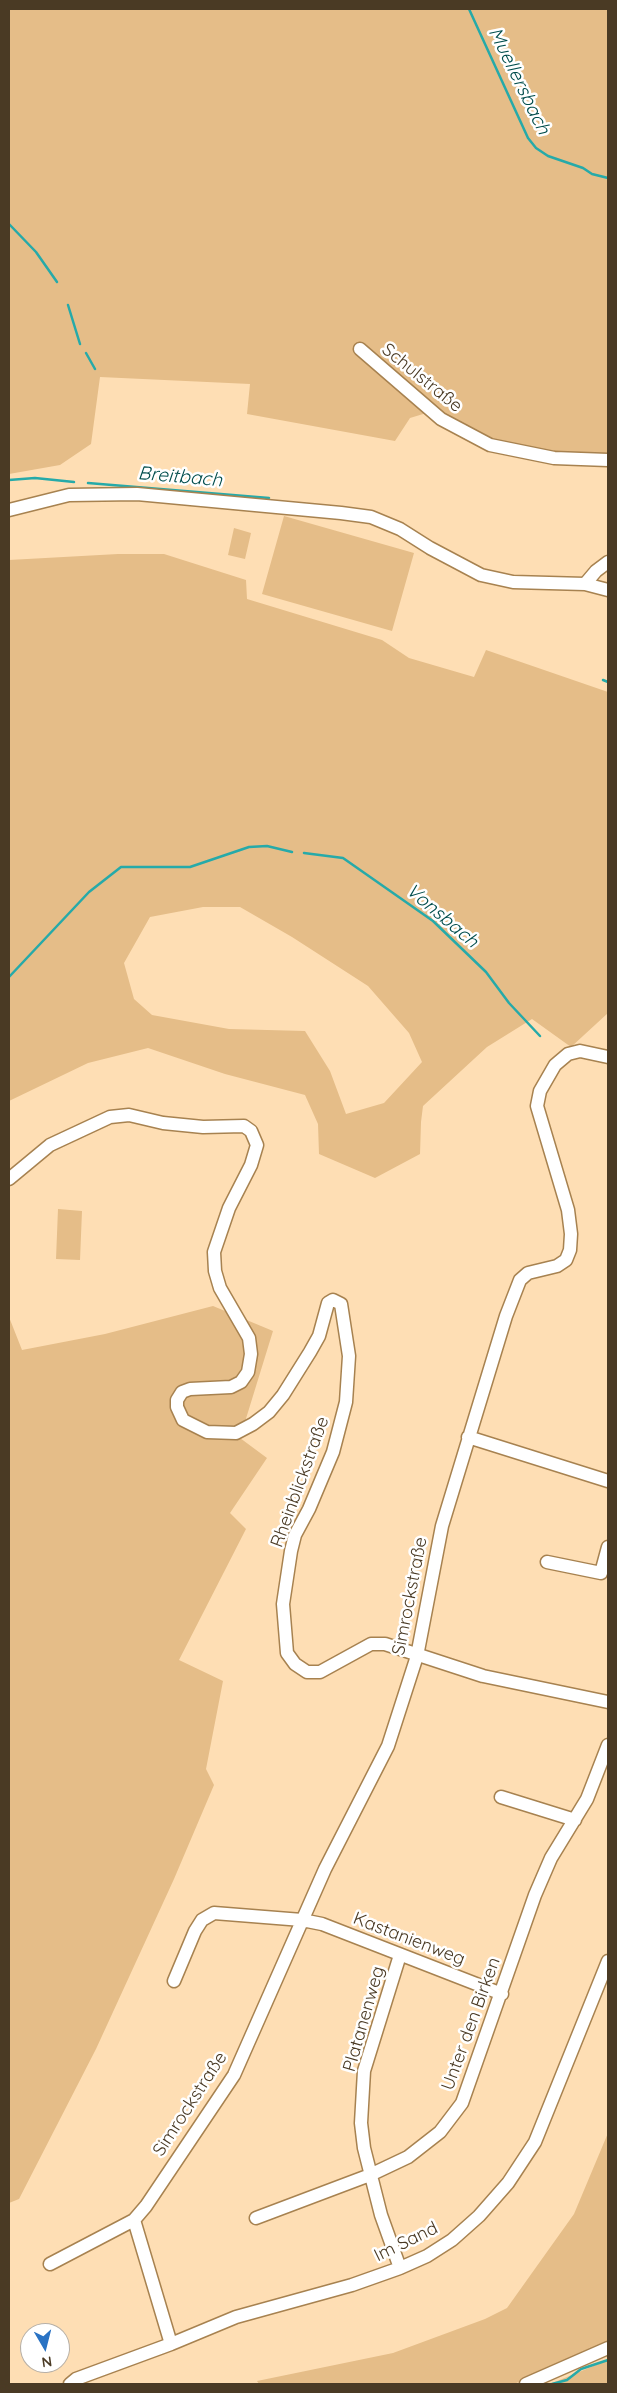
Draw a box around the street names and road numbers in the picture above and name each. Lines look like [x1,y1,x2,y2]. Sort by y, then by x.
street label: Schulstraße [377,339,467,417]
street label: Rheinblickstraße [266,1414,334,1550]
street label: Simrockstraße [388,1535,432,1657]
street label: Kastanienweg [350,1908,468,1970]
street label: Unter den Birken [437,1955,505,2093]
street label: Platanenweg [339,1964,389,2074]
street label: Simrockstraße [148,2048,232,2160]
street label: Im Sand [371,2217,441,2267]

